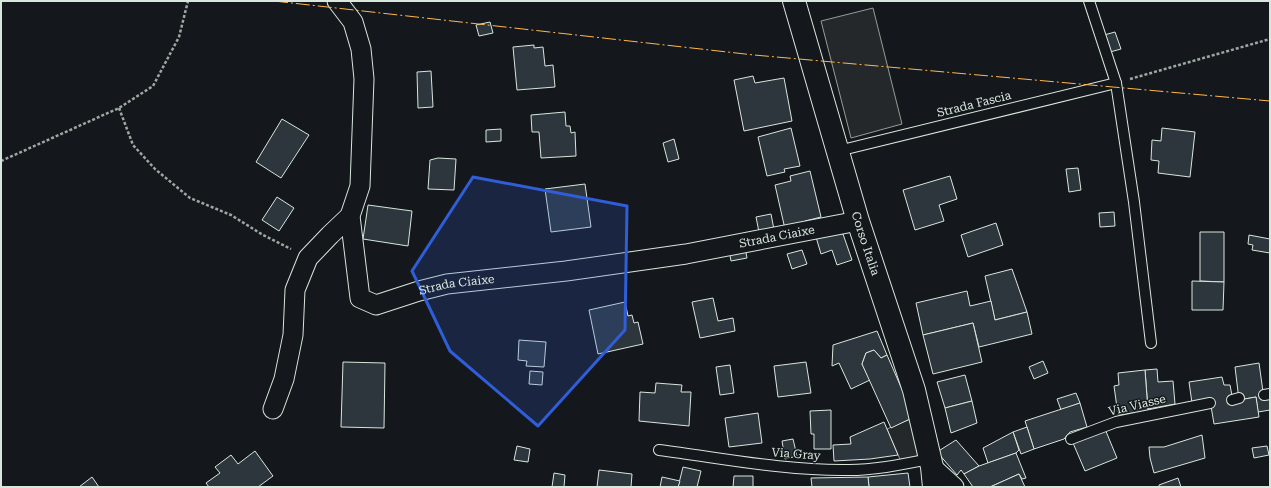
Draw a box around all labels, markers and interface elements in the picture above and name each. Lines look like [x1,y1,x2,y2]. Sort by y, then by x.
street label: Strada Fascia [935,88,1013,120]
street label: Corso Italia [849,210,883,278]
street label: Strada Ciaixe [738,222,816,251]
street label: Strada Ciaixe [417,272,496,298]
street label: Via Viasse [1107,392,1167,418]
street label: Via Gray [771,445,822,463]

